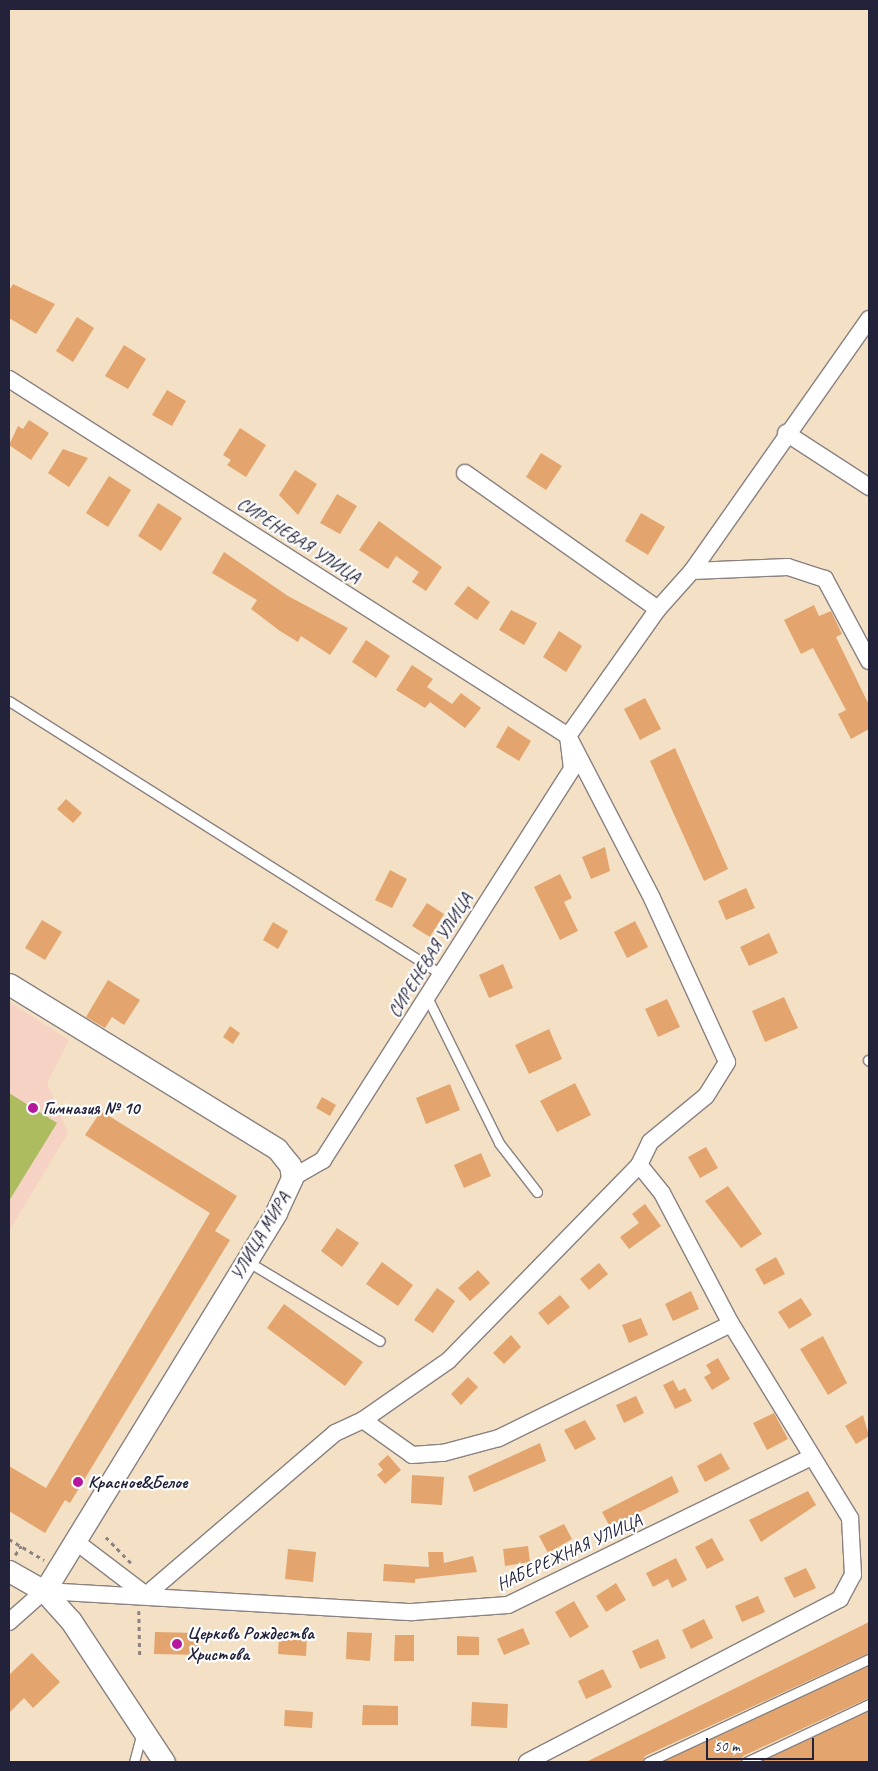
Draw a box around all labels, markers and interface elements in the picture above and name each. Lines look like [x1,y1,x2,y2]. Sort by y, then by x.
street label: СИРЕНЕВАЯ УЛИЦА [234,492,364,588]
street label: СИРЕНЕВАЯ УЛИЦА [383,889,477,1021]
place label: Гимназия № 10 [43,1097,139,1119]
marker: Гимназия № 10 [27,1102,39,1114]
street label: УЛИЦА МИРА [225,1188,295,1284]
place label: Красное&Белое [88,1471,188,1493]
marker: Красное&Белое [72,1476,84,1488]
street label: НАБЕРЕЖНАЯ УЛИЦА [494,1509,644,1595]
place label: Церковь Рождества Христова [187,1623,311,1666]
marker: Церковь Рождества Христова [171,1638,183,1650]
scale bar [708,1728,816,1760]
text: 50 m [714,1737,740,1756]

